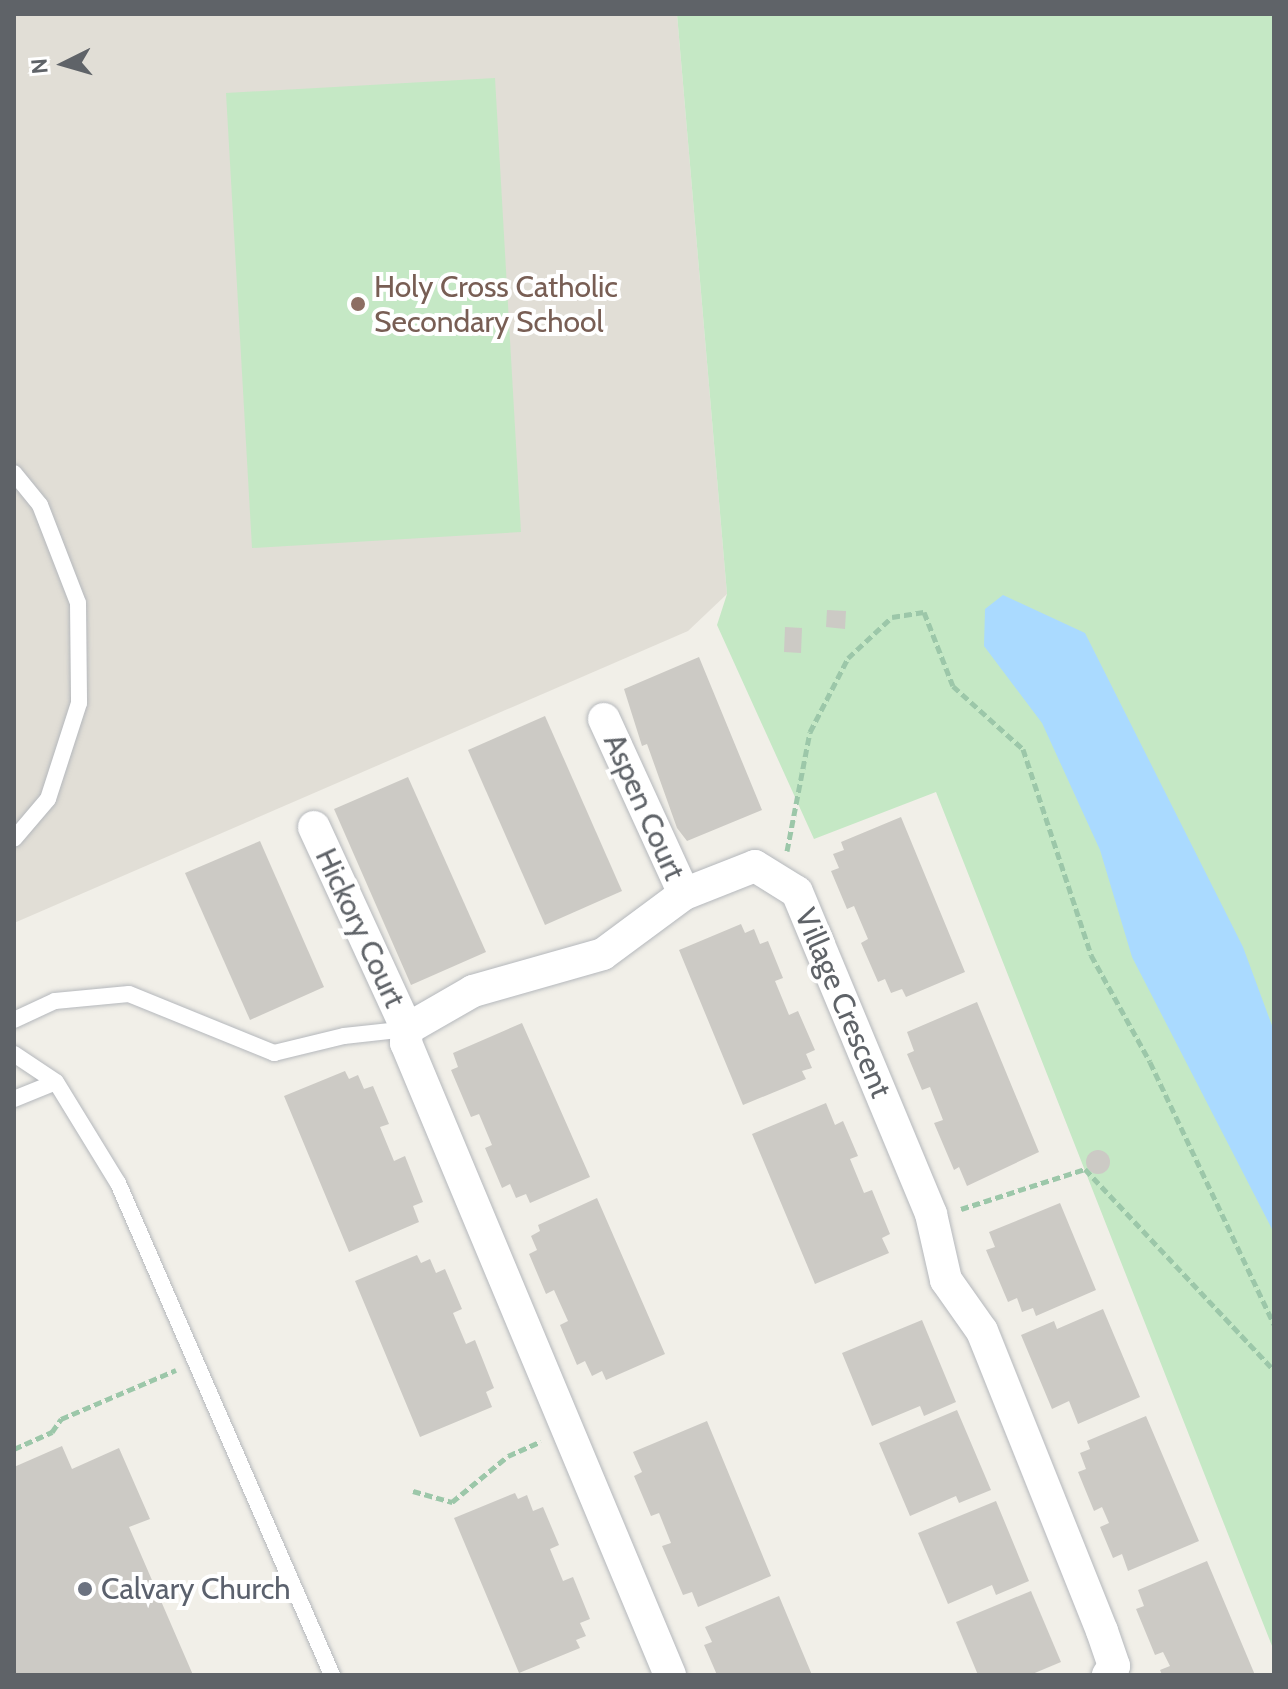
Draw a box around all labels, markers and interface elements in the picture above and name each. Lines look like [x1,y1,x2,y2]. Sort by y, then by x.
north arrow [24,24,104,104]
text: N [25,57,54,75]
place label: Holy Cross Catholic Secondary School [374,269,618,340]
marker: Holy Cross Catholic Secondary School [349,295,367,313]
street label: Aspen Court [596,728,692,886]
street label: Hickory Court [307,843,413,1013]
street label: Village Crescent [787,903,899,1103]
place label: Calvary Church [101,1571,291,1607]
marker: Calvary Church [76,1580,94,1598]

